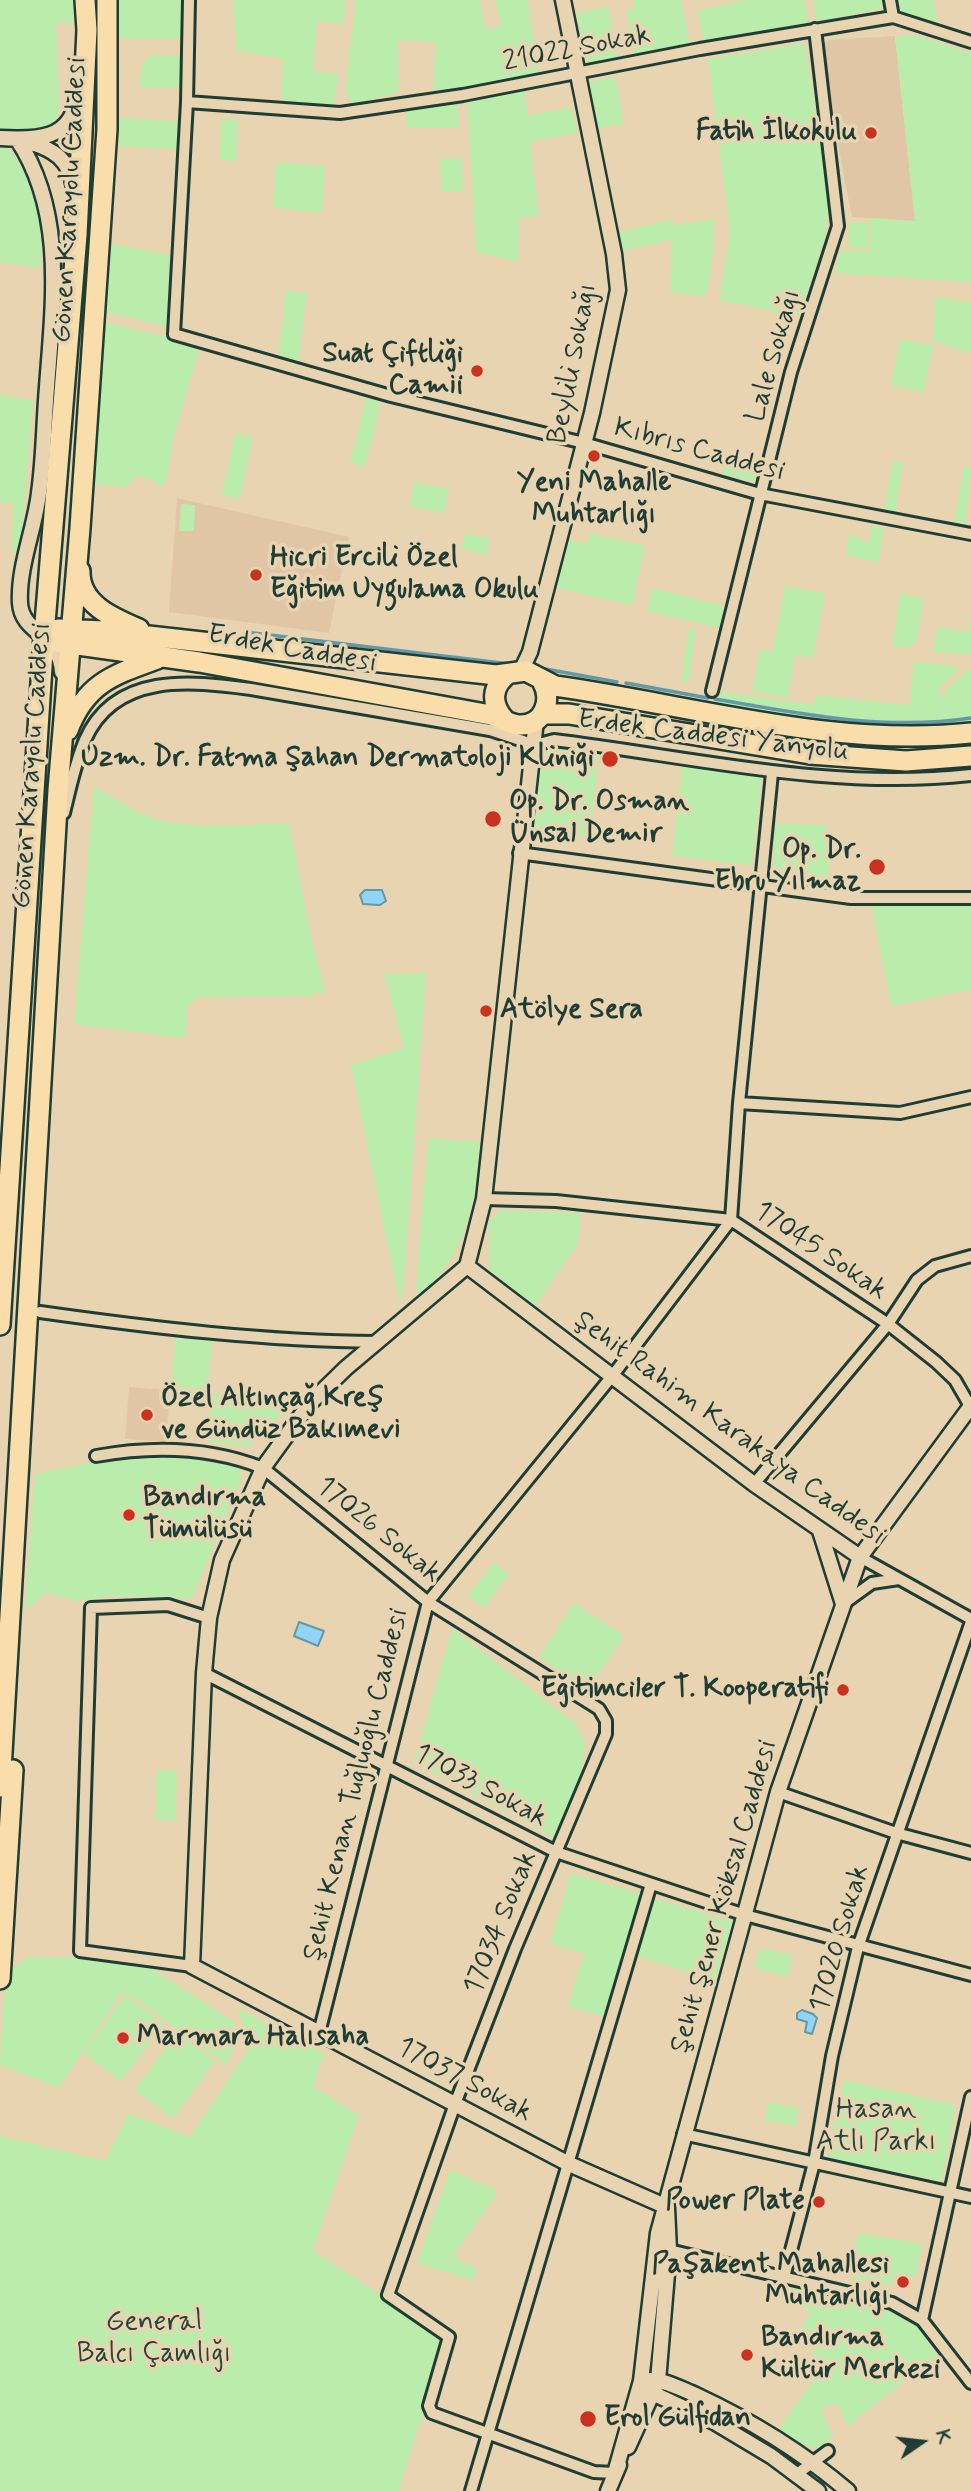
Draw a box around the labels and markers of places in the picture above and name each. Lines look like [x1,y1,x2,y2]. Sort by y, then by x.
place label: Fatih İlkokulu [696,116,857,150]
marker: Fatih İlkokulu [863,125,879,141]
place label: Suat Çiftliği Camii [322,338,463,404]
marker: Suat Çiftliği Camii [469,363,485,379]
marker: Yeni Mahalle Muhtarlığı [586,448,602,464]
place label: Yeni Mahalle Muhtarlığı [517,467,671,533]
place label: Hicri Ercili Özel Eğitim Uygulama Okulu [270,542,539,608]
marker: Hicri Ercili Özel Eğitim Uygulama Okulu [248,567,264,583]
place label: Uzm. Dr. Fatma Şahan Dermatoloji Kliniği [81,742,594,776]
marker: Uzm. Dr. Fatma Şahan Dermatoloji Kliniği [600,749,620,769]
place label: Op. Dr. Osman Ünsal Demir [509,786,689,852]
marker: Op. Dr. Osman Ünsal Demir [483,809,503,829]
place label: Op. Dr. Ebru Yılmaz [714,834,861,900]
marker: Op. Dr. Ebru Yılmaz [867,857,887,877]
place label: Atölye Sera [500,994,643,1028]
marker: Atölye Sera [478,1003,494,1019]
place label: Özel Altınçağ Kreş ve Gündüz Bakımevi [161,1382,400,1448]
marker: Özel Altınçağ Kreş ve Gündüz Bakımevi [139,1407,155,1423]
place label: Bandırma Tümülüsü [143,1482,266,1548]
marker: Bandırma Tümülüsü [121,1507,137,1523]
place label: Eğitimciler T. Kooperatifi [540,1673,829,1707]
marker: Eğitimciler T. Kooperatifi [835,1682,851,1698]
place label: Marmara Halısaha [137,2021,369,2055]
marker: Marmara Halısaha [115,2030,131,2046]
place label: Power Plate [665,2185,805,2219]
marker: Power Plate [811,2194,827,2210]
place label: Paşakent Mahallesi Muhtarlığı [652,2249,889,2315]
marker: Paşakent Mahallesi Muhtarlığı [895,2274,911,2290]
place label: Bandırma Kültür Merkezi [761,2322,940,2388]
marker: Bandırma Kültür Merkezi [739,2347,755,2363]
place label: Erol Gülfidan [604,2402,751,2436]
marker: Erol Gülfidan [578,2409,598,2429]

